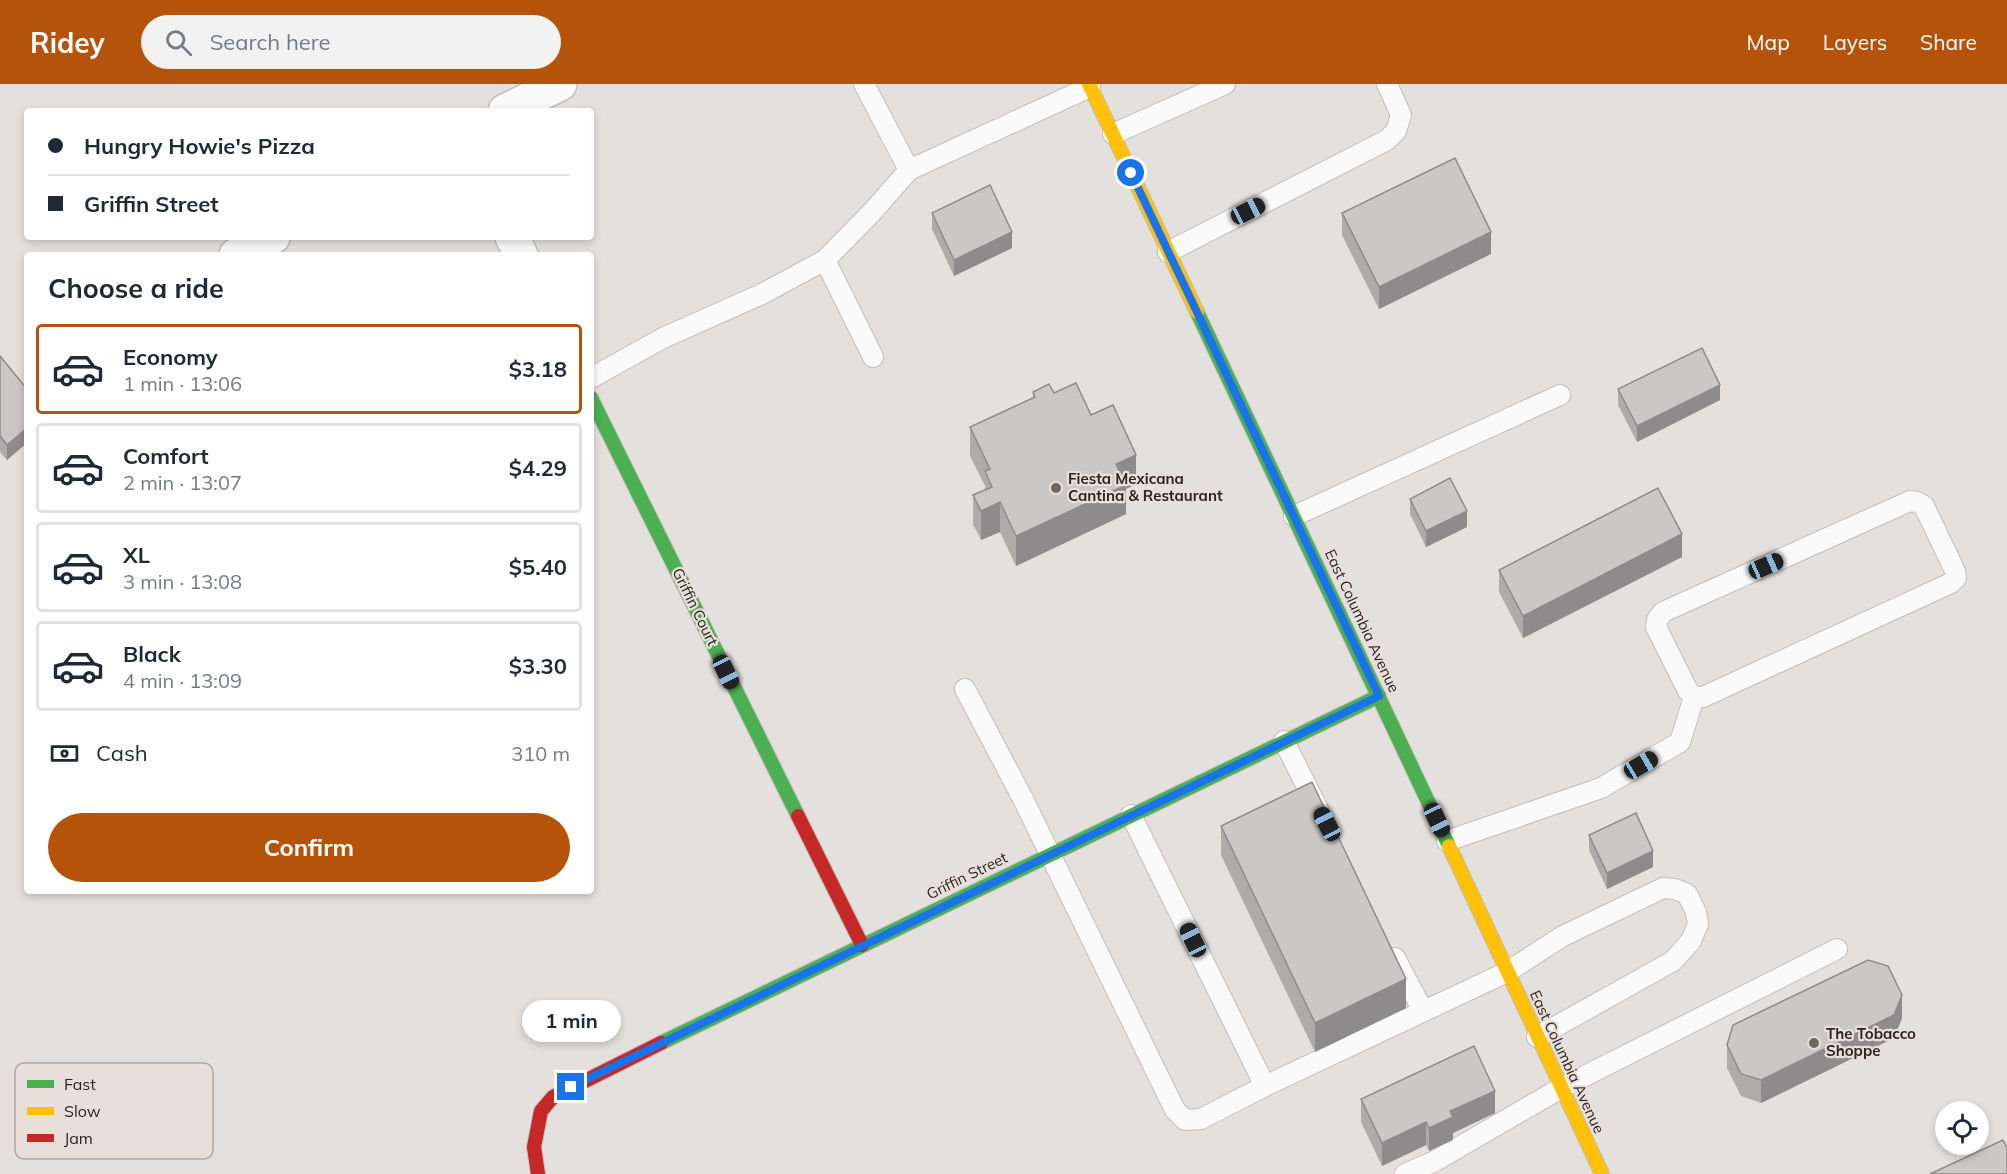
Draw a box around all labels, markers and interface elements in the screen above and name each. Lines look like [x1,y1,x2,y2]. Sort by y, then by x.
search box [141,15,561,69]
text: Ridey [30,25,105,60]
icon: search [162,26,195,59]
text: Search here [210,28,331,56]
text: Map [1747,29,1790,55]
text: Layers [1823,29,1887,55]
text: Share [1920,29,1977,55]
text: Hungry Howie's Pizza [84,132,315,160]
route start [1117,159,1144,186]
text: Griffin Street [84,190,219,218]
car [1228,195,1268,227]
text: Choose a ride [48,271,224,305]
icon: car [51,342,105,396]
text: Economy [123,343,218,371]
text: $3.18 [509,355,567,383]
text: 1 min · 13:06 [123,371,242,396]
icon: car [51,441,105,495]
text: Comfort [123,442,209,470]
text: $4.29 [509,454,567,482]
place label: Fiesta Mexicana Cantina & Restaurant [1068,469,1223,505]
text: 2 min · 13:07 [123,470,242,495]
marker: Fiesta Mexicana Cantina & Restaurant [1049,481,1063,495]
icon: car [51,540,105,594]
text: XL [123,541,150,569]
street label: East Columbia Avenue [1321,546,1404,695]
car [1746,550,1786,582]
text: $5.40 [509,553,567,581]
street label: Griffin Court [668,565,722,649]
text: 3 min · 13:08 [123,569,242,594]
icon: car [51,639,105,693]
text: Black [123,640,181,668]
text: $3.30 [509,652,567,680]
car [710,652,742,692]
text: 4 min · 13:09 [123,668,242,693]
icon: cash [48,737,81,770]
text: Cash [96,739,148,767]
text: 310 m [511,741,570,766]
car [1621,748,1661,782]
car [1421,800,1453,840]
car [1311,804,1343,844]
button: Confirm [48,813,570,882]
street label: Griffin Street [923,848,1010,903]
car [1177,920,1209,960]
street label: East Columbia Avenue [1526,987,1609,1136]
callout: 1 min [522,1000,620,1042]
text: 1 min [545,1008,598,1033]
place label: The Tobacco Shoppe [1826,1024,1916,1060]
marker: The Tobacco Shoppe [1807,1036,1821,1050]
legend [15,1063,213,1159]
route end [557,1073,584,1100]
text: Fast [64,1074,96,1094]
text: Slow [64,1101,101,1121]
map controls [1935,1101,1989,1155]
button: locate [1935,1101,1989,1155]
text: Jam [64,1128,93,1148]

